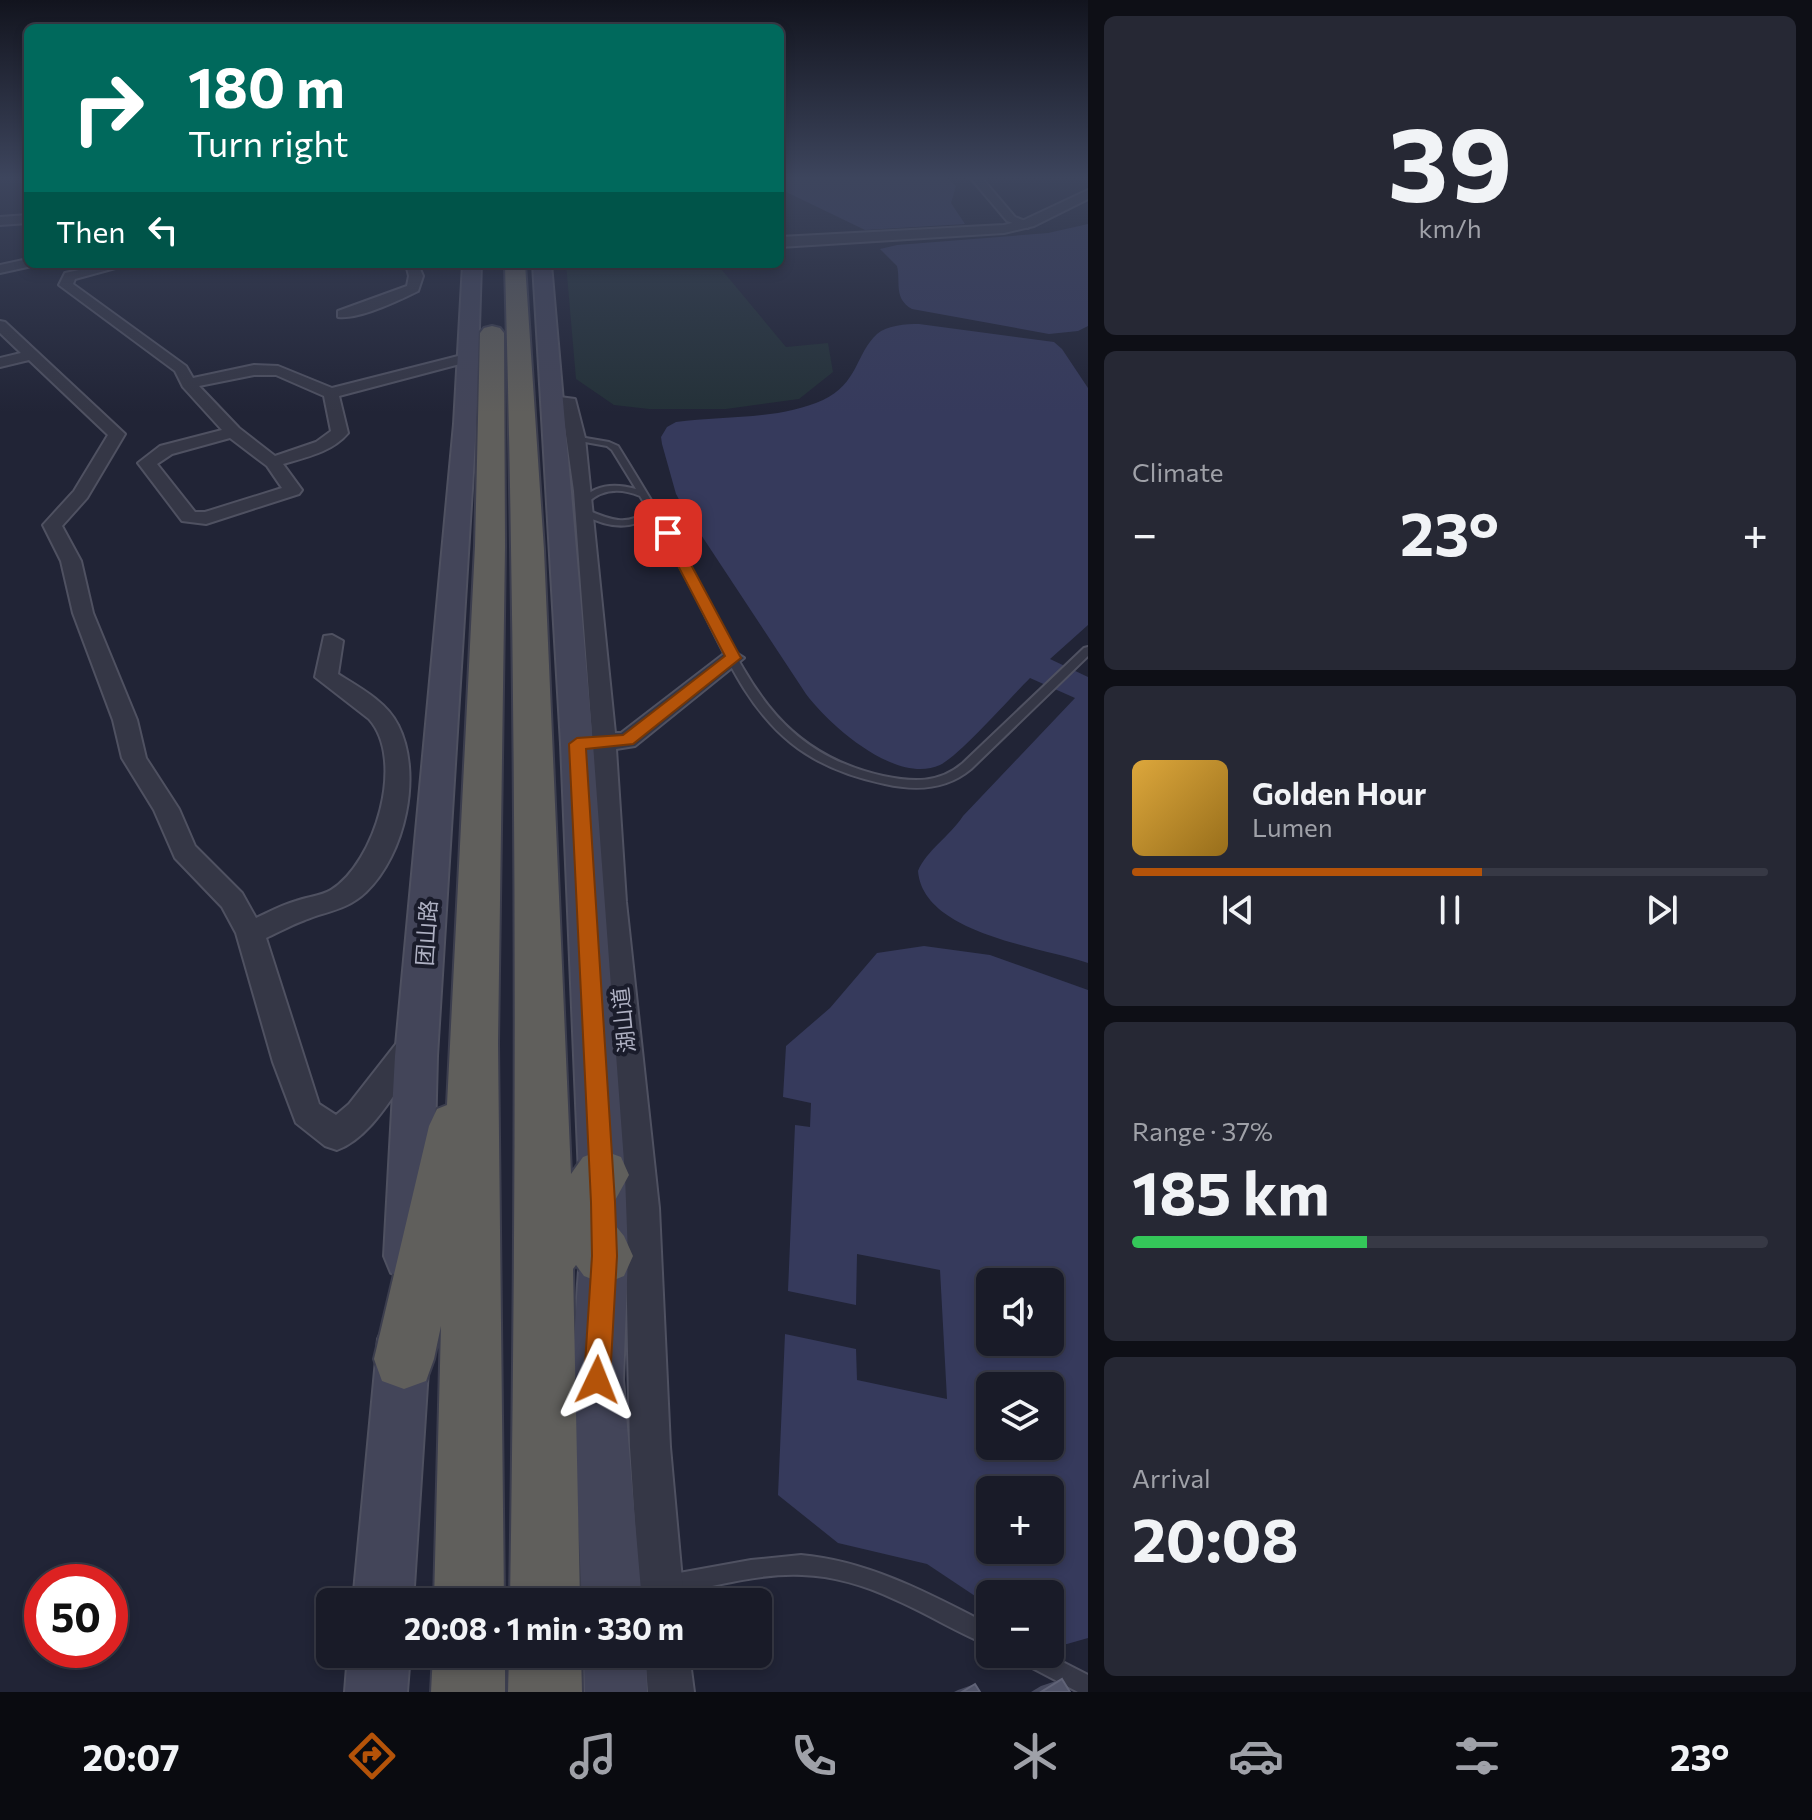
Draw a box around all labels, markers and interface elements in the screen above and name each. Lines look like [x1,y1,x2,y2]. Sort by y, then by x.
text: 180 m [188,51,345,120]
icon: right [56,56,160,160]
text: 39 [1388,96,1512,223]
text: Turn right [188,120,349,164]
icon: left [141,208,185,252]
text: Then [56,212,125,249]
text: km/h [1418,212,1482,243]
text: Climate [1132,456,1224,487]
text: 23° [1400,495,1499,568]
pin [634,499,702,567]
text: − [1132,505,1157,559]
text: + [1742,505,1768,559]
icon: arrive [646,511,690,555]
text: Golden Hour [1252,774,1426,811]
text: Lumen [1252,811,1333,842]
icon: previous [1216,888,1260,932]
icon: pause [1428,888,1472,932]
icon: next [1640,888,1684,932]
street label: 团山路 [410,899,442,967]
street label: 湖山道 [606,986,640,1054]
text: Range · 37% [1132,1115,1273,1146]
text: 185 km [1132,1154,1330,1227]
map controls [976,1268,1064,1668]
button: sound [976,1268,1064,1356]
position arrow [555,1338,639,1422]
button: layers [976,1372,1064,1460]
text: Arrival [1132,1462,1211,1493]
button: + [976,1476,1064,1564]
text: 20:08 [1132,1501,1299,1574]
speed limit sign: 50 [24,1564,128,1668]
button: − [976,1580,1064,1668]
text: 20:08 · 1 min · 330 m [404,1609,684,1646]
icon: directions [344,1728,400,1784]
icon: music [565,1728,621,1784]
icon: phone [786,1728,842,1784]
icon: climate [1007,1728,1063,1784]
icon: car [1228,1728,1284,1784]
icon: filters [1449,1728,1505,1784]
text: 20:07 [82,1734,180,1778]
text: 23° [1670,1734,1729,1778]

